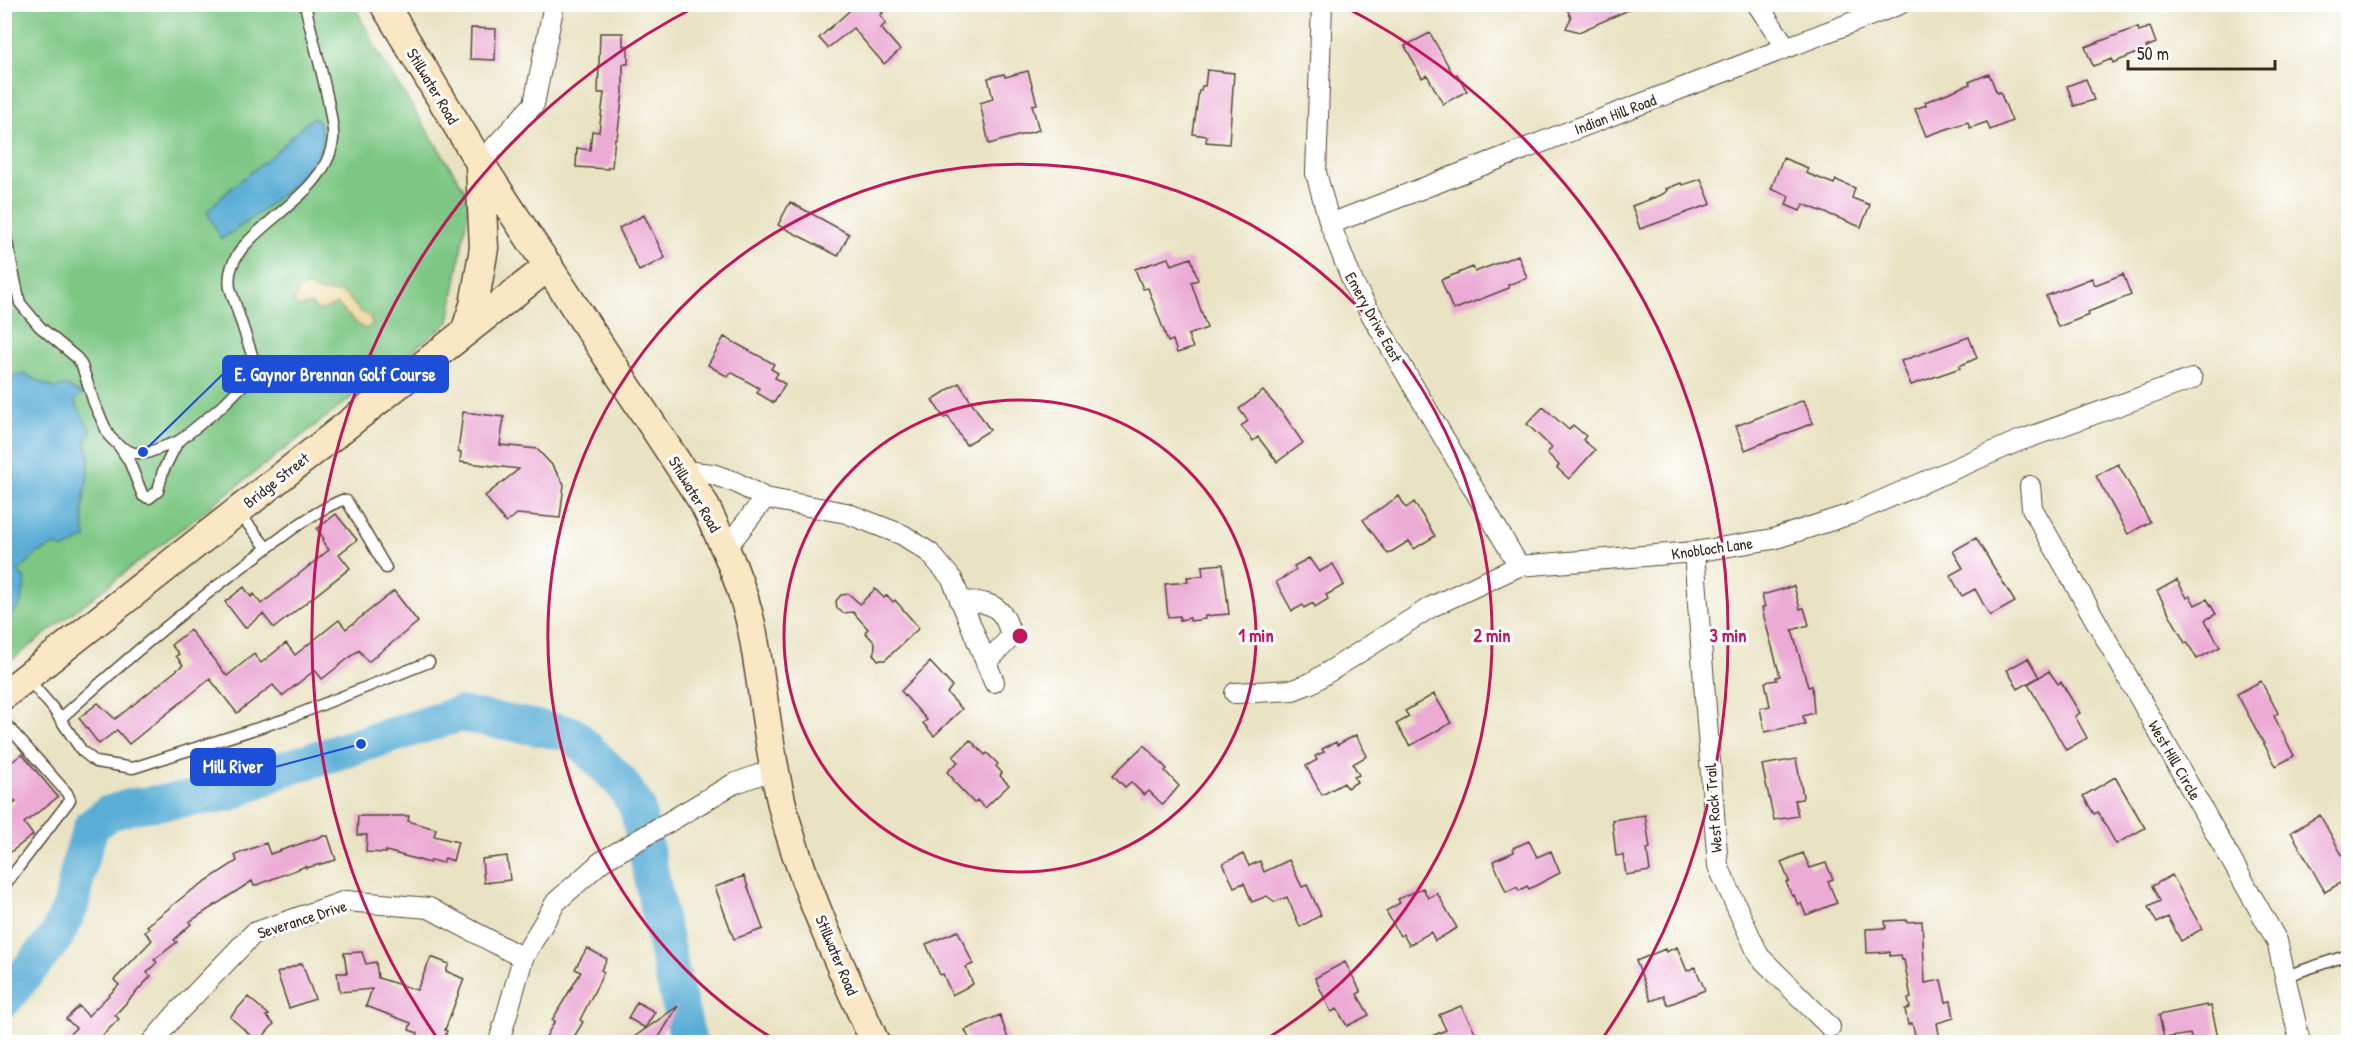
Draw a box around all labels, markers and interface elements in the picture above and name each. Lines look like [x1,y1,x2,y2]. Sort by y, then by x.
scale bar [2128,33,2275,71]
text: 50 m [2137,41,2169,66]
street label: Stillwater Road [402,44,464,128]
street label: Indian Hill Road [1571,88,1659,140]
street label: Emery Drive East [1340,268,1408,366]
callout: E. Gaynor Brennan Golf Course [223,356,448,392]
text: E. Gaynor Brennan Golf Course [234,362,436,388]
street label: Bridge Street [238,447,314,513]
street label: Stillwater Road [664,452,726,536]
street label: Knobloch Lane [1670,531,1755,565]
text: 1 min [1238,623,1274,648]
text: 2 min [1474,623,1510,648]
text: 3 min [1710,623,1746,648]
centre of rings [1010,626,1030,646]
street label: West Hill Circle [2143,716,2207,804]
callout: Mill River [191,749,275,785]
text: Mill River [203,754,263,779]
street label: West Rock Trail [1699,762,1727,853]
street label: Severance Drive [255,894,350,944]
street label: Stillwater Road [810,912,864,998]

